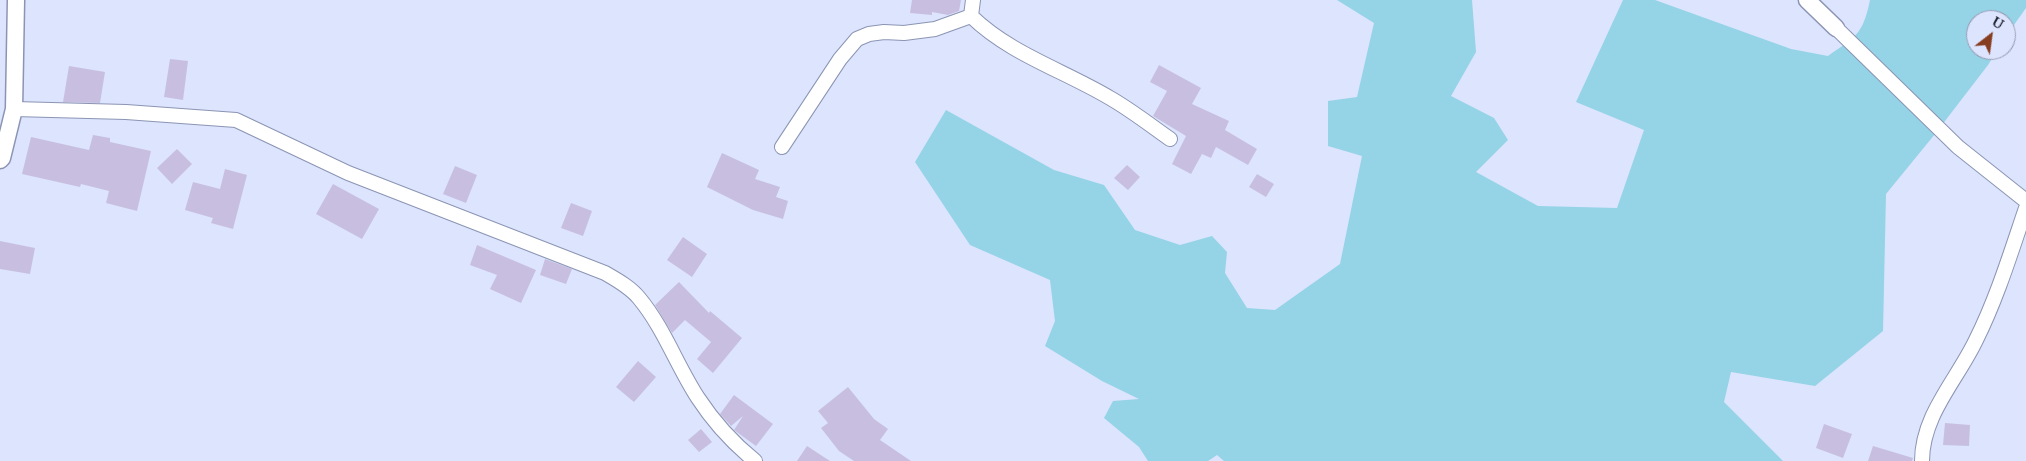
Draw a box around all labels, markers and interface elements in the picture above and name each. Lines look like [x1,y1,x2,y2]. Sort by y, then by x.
north arrow [1966,10,2016,60]
text: U [1989,12,2007,33]

